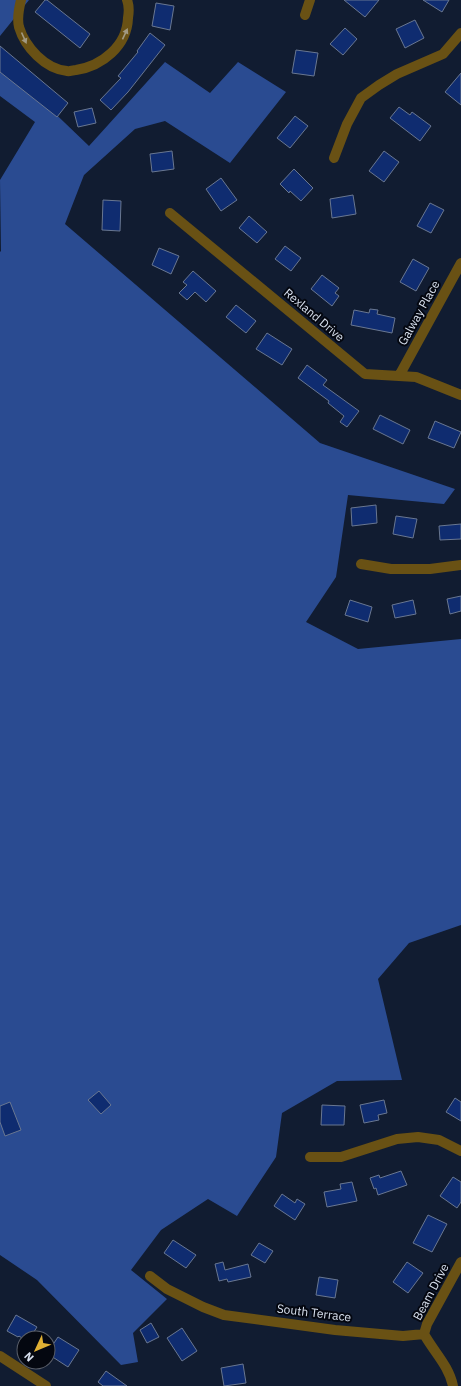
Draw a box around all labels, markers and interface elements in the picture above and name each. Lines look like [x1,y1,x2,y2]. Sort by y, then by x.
one-way arrow [122,28,128,39]
one-way arrow [21,32,27,43]
street label: Galway Place [395,277,443,348]
street label: Rexland Drive [281,285,348,344]
street label: Beam Drive [409,1261,452,1323]
street label: South Terrace [276,1301,352,1325]
north arrow [16,1330,56,1370]
text: N [21,1349,37,1365]

